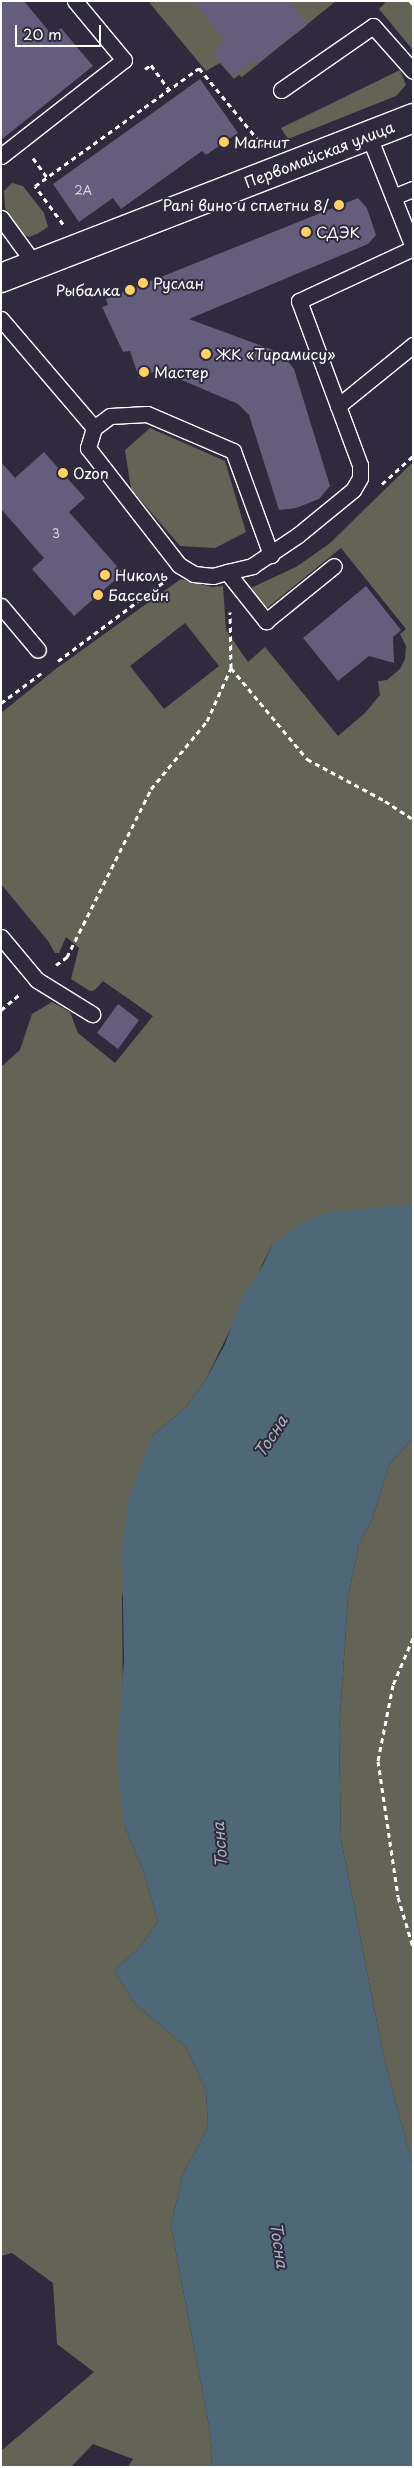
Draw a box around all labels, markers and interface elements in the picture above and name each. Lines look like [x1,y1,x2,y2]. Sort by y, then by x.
scale bar [18,15,104,47]
text: 20 m [23,22,62,45]
street label: Первомайская улица [241,117,397,191]
place label: Магнит [234,133,289,151]
marker: Магнит [218,136,230,148]
house number: 2А [74,184,92,198]
place label: Pani вино и сплетни 8/ [161,196,329,214]
marker: Pani вино и сплетни 8/ [333,199,345,211]
place label: СДЭК [316,223,360,241]
marker: СДЭК [300,226,312,238]
place label: Руслан [153,274,204,292]
marker: Руслан [137,277,149,289]
place label: Рыбалка [56,281,120,299]
marker: Рыбалка [124,284,136,296]
place label: ЖК «Тирамису» [216,345,336,363]
marker: ЖК «Тирамису» [200,348,212,360]
place label: Мастер [154,363,209,381]
marker: Мастер [138,366,150,378]
place label: Ozon [73,464,109,482]
marker: Ozon [57,467,69,479]
house number: 3 [52,527,60,541]
place label: Николь [115,566,168,584]
marker: Николь [99,569,111,581]
place label: Бассейн [108,586,169,604]
marker: Бассейн [92,589,104,601]
water label: Тосна [249,1411,291,1461]
water label: Тосна [207,1821,231,1869]
water label: Тосна [267,2221,293,2269]

